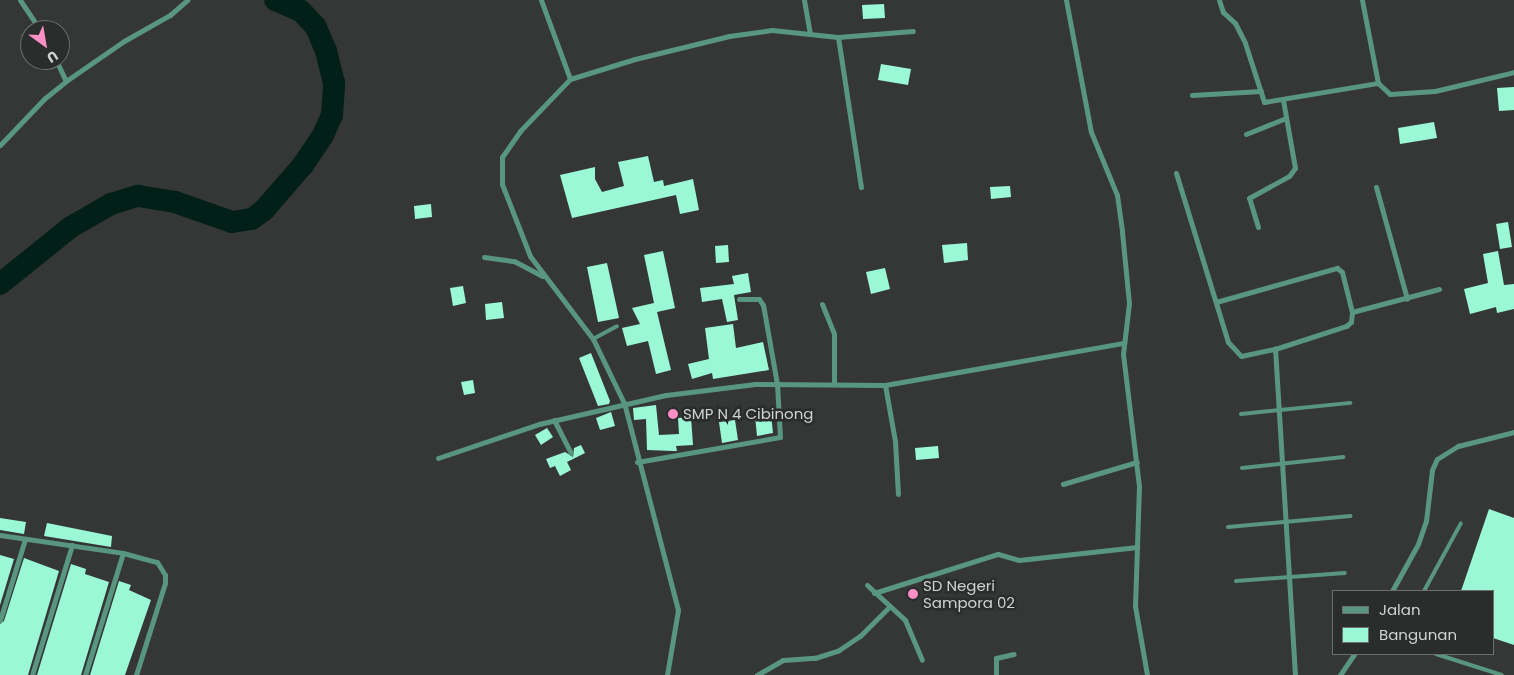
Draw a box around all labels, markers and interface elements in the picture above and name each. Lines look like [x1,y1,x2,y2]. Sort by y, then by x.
north arrow [20,20,70,70]
text: U [43,46,62,68]
place label: SMP N 4 Cibinong [683,405,813,423]
marker: SMP N 4 Cibinong [667,408,679,420]
place label: SD Negeri Sampora 02 [923,576,1015,611]
marker: SD Negeri Sampora 02 [907,588,919,600]
legend [1332,590,1494,655]
text: Jalan [1379,599,1421,620]
text: Bangunan [1379,624,1457,645]

